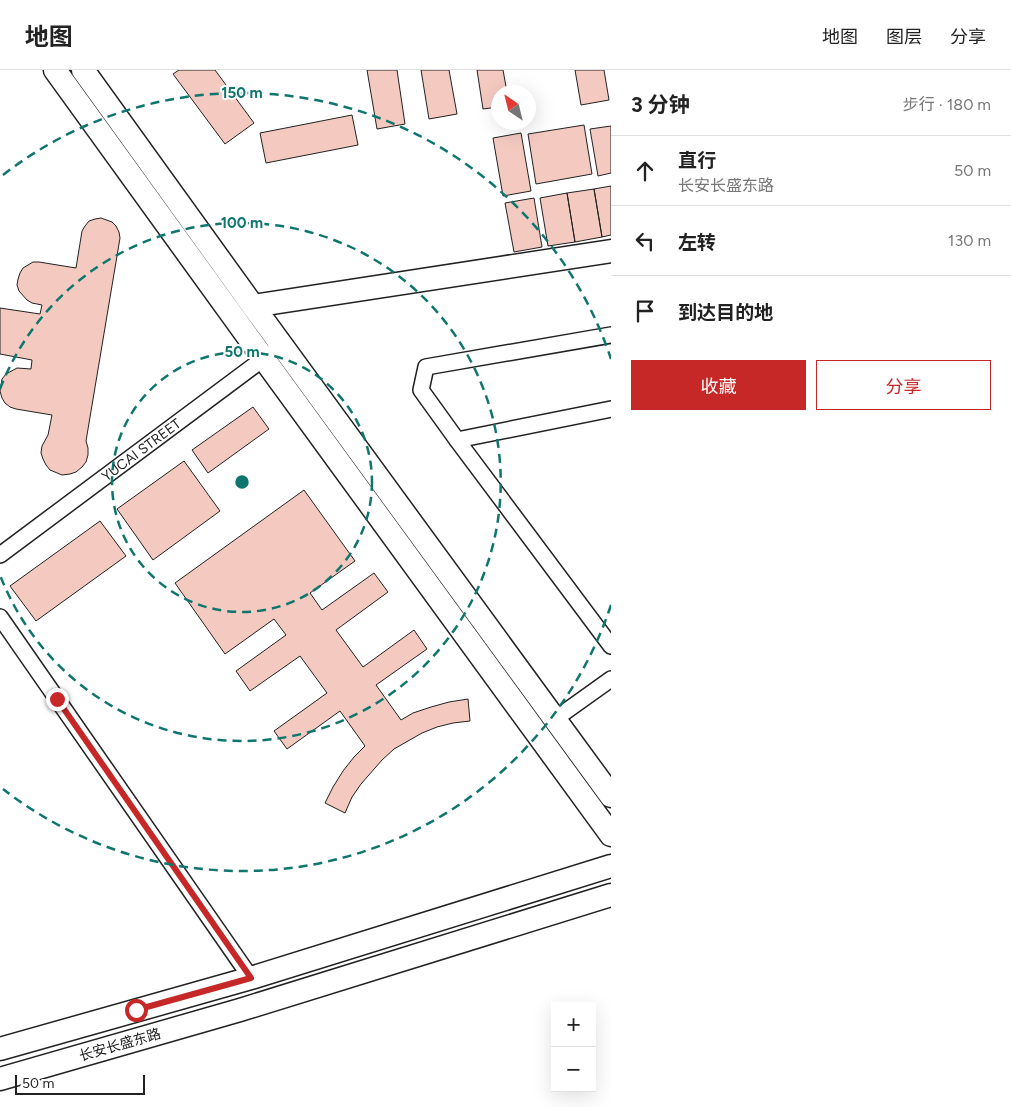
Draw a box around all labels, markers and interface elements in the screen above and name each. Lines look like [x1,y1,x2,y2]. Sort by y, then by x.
text: 地图 [25,22,73,51]
text: 地图 [822,26,858,48]
text: 图层 [886,26,922,48]
text: 分享 [950,26,986,48]
text: 150 m [221,84,263,102]
north arrow [491,85,536,130]
text: 3 分钟 [631,92,690,117]
text: 步行 · 180 m [903,95,991,114]
text: 直行 [678,149,716,172]
icon: ahead [631,157,659,185]
text: 50 m [954,161,991,180]
text: 长安长盛东路 [678,176,774,195]
text: 100 m [221,214,263,232]
icon: left [631,227,659,255]
text: 左转 [678,231,716,254]
text: 130 m [948,231,991,250]
icon: arrive [631,297,659,325]
text: 到达目的地 [678,301,773,324]
text: 50 m [224,343,260,361]
button: 收藏 [631,360,806,410]
button: 分享 [816,360,991,410]
street label: YUCAI STREET [98,415,184,485]
centre of rings [233,473,251,491]
route end [46,688,69,711]
route start [125,999,148,1022]
map controls [551,1002,596,1092]
button: + [551,1002,596,1047]
street label: 长安长盛东路 [77,1025,163,1065]
button: − [551,1047,596,1092]
scale bar [15,1072,145,1095]
text: 50 m [22,1075,54,1092]

